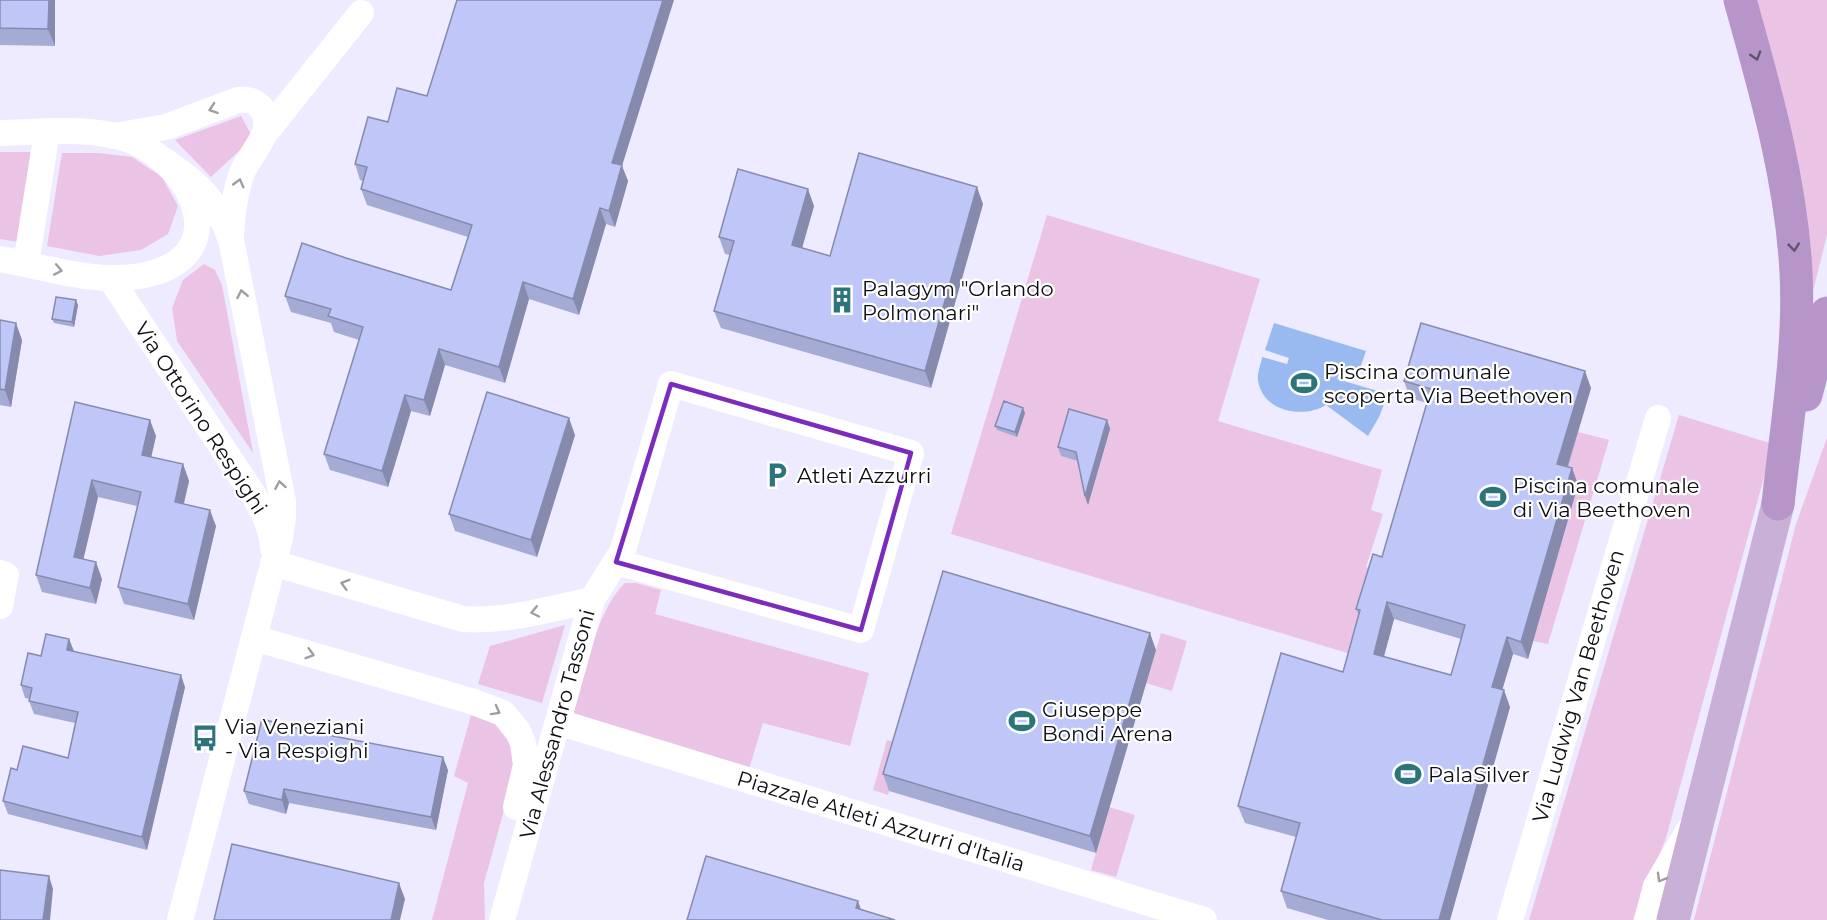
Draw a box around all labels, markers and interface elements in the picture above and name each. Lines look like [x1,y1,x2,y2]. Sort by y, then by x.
one-way arrow [1749,50,1761,61]
one-way arrow [208,101,219,114]
one-way arrow [232,178,244,189]
one-way arrow [1787,243,1800,252]
one-way arrow [52,263,62,276]
place label: Palagym "Orlando Polmonari" [862,276,1054,325]
building icon: Palagym "Orlando Polmonari" [827,285,857,315]
one-way arrow [236,289,249,299]
street label: Via Ottorino Respighi [129,317,273,519]
place label: Piscina comunale scoperta Via Beethoven [1324,359,1573,408]
sports icon: Piscina comunale scoperta Via Beethoven [1289,368,1319,398]
parking icon: Atleti Azzurri [762,460,792,490]
place label: Atleti Azzurri [797,463,931,488]
place label: Piscina comunale di Via Beethoven [1513,473,1700,522]
one-way arrow [274,481,287,491]
sports icon: Piscina comunale di Via Beethoven [1478,482,1508,512]
street label: Via Ludwig Van Beethoven [1527,547,1629,825]
one-way arrow [340,579,351,591]
one-way arrow [530,605,540,618]
street label: Via Alessandro Tassoni [514,606,600,842]
one-way arrow [304,647,315,659]
place label: Giuseppe Bondi Arena [1042,697,1173,746]
one-way arrow [490,704,501,715]
sports icon: Giuseppe Bondi Arena [1007,706,1037,736]
place label: Via Veneziani - Via Respighi [225,714,369,763]
bus stop icon: Via Veneziani - Via Respighi [190,723,220,753]
sports icon: PalaSilver [1393,759,1423,789]
place label: PalaSilver [1428,762,1530,787]
street label: Piazzale Atleti Azzurri d'Italia [734,765,1028,877]
one-way arrow [1657,872,1668,882]

